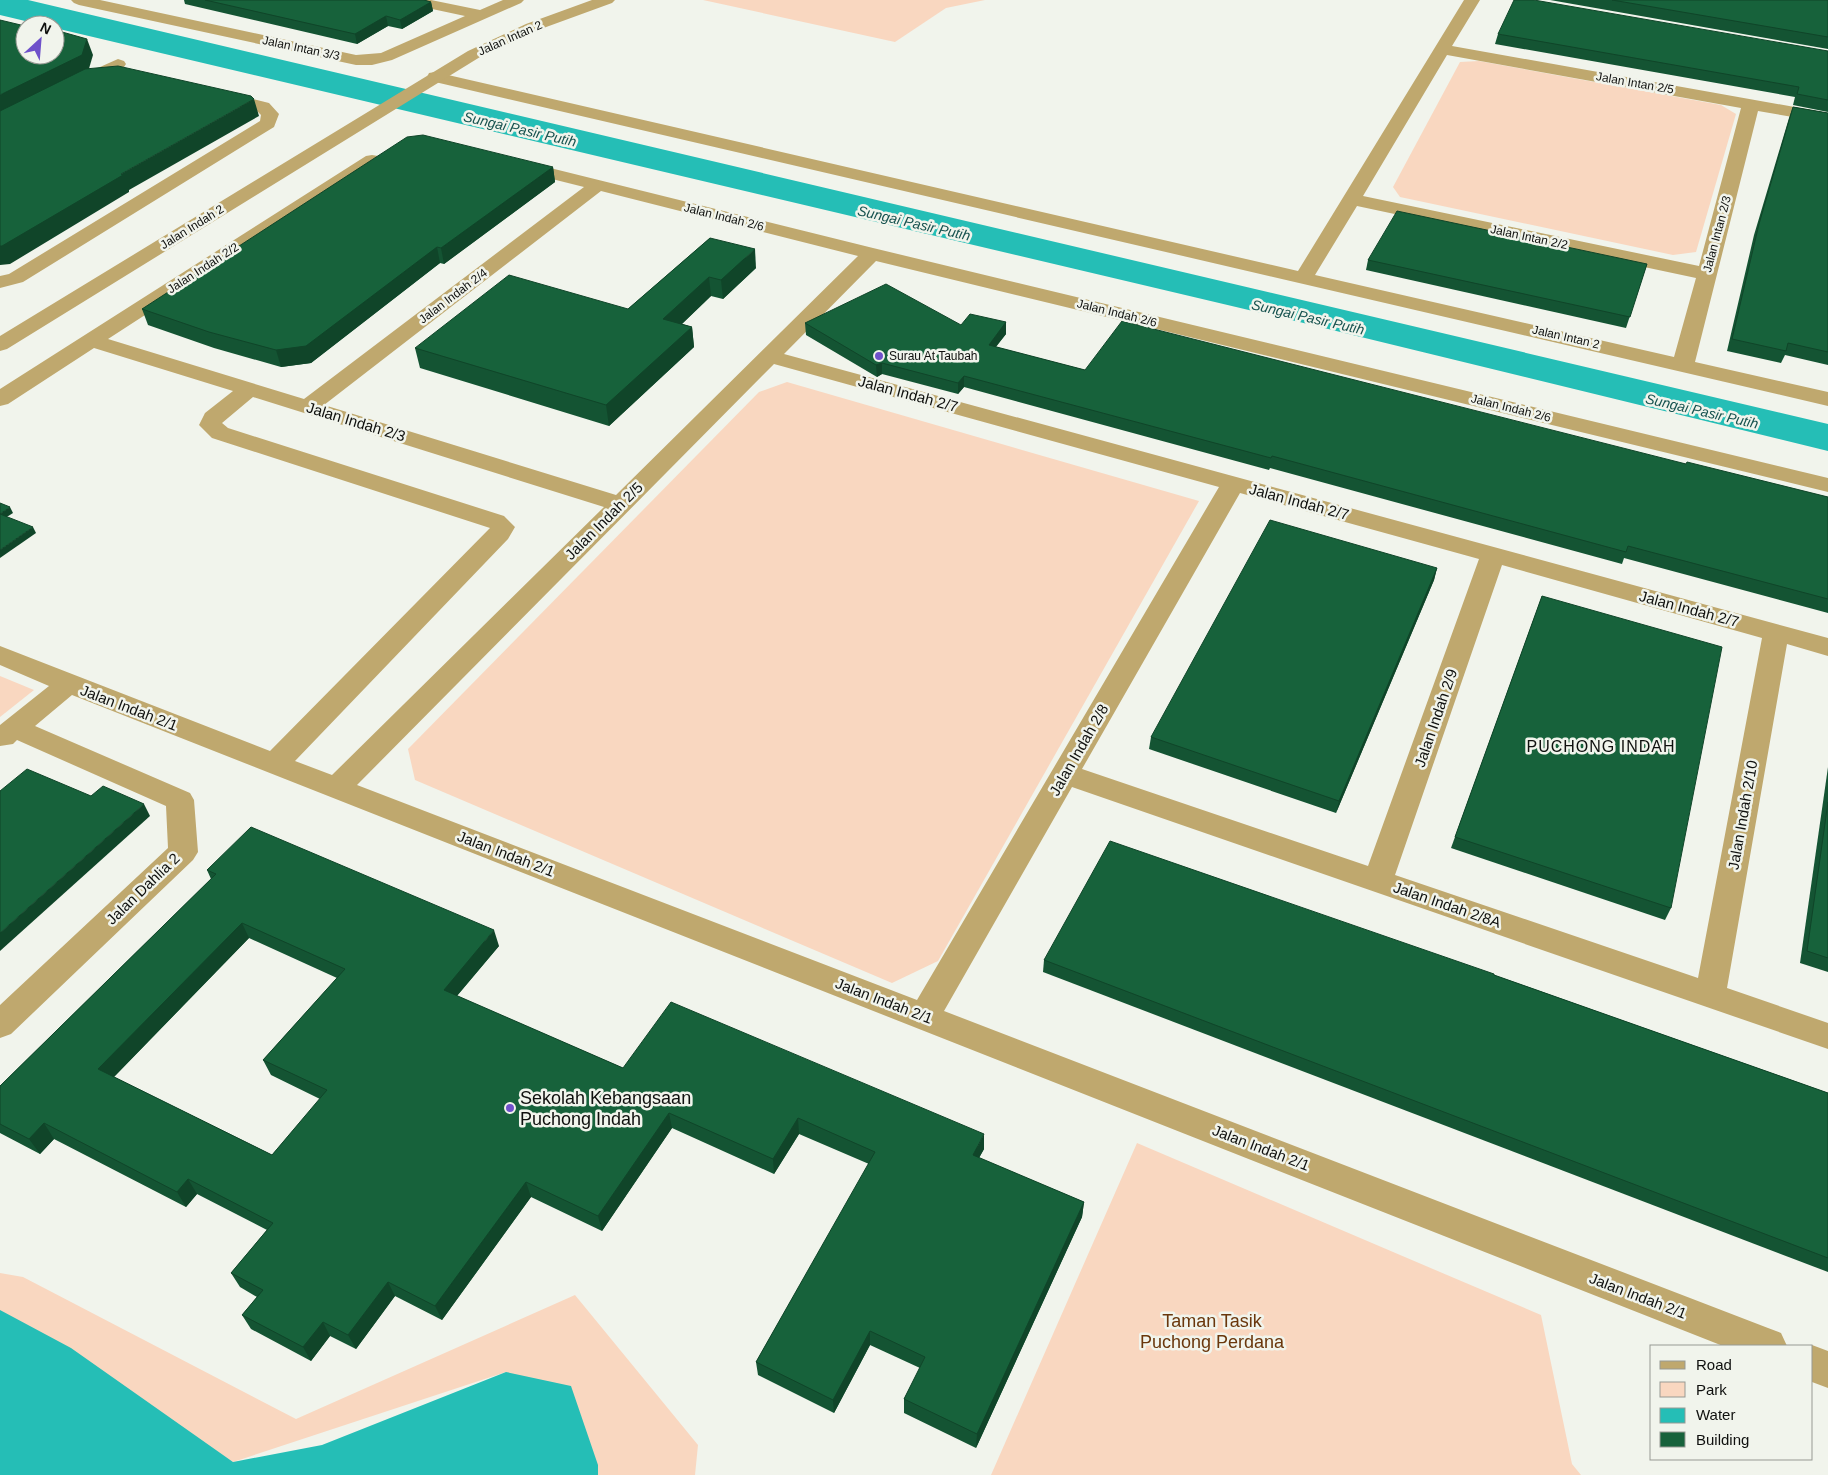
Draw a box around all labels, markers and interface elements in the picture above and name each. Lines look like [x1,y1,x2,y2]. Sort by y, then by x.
north arrow [15,15,65,65]
street label: Jalan Intan 2 [476,17,545,58]
text: N [38,19,54,38]
street label: Jalan Intan 3/3 [261,33,341,63]
street label: Jalan Intan 2/5 [1595,69,1675,97]
water label: Sungai Pasir Putih [462,108,578,150]
street label: Jalan Intan 2/3 [1700,194,1734,274]
street label: Jalan Indah 2/6 [682,200,766,234]
street label: Jalan Indah 2 [158,202,227,252]
water label: Sungai Pasir Putih [856,202,972,244]
street label: Jalan Intan 2/2 [1489,222,1569,252]
street label: Jalan Indah 2/2 [165,240,241,296]
street label: Jalan Indah 2/4 [416,266,490,326]
street label: Jalan Indah 2/6 [1075,296,1159,330]
water label: Sungai Pasir Putih [1250,296,1366,338]
street label: Jalan Intan 2 [1531,322,1601,352]
place label: Surau At Taubah [889,349,978,363]
marker: Surau At Taubah [873,350,885,362]
street label: Jalan Indah 2/7 [856,372,960,415]
water label: Sungai Pasir Putih [1644,390,1760,432]
street label: Jalan Indah 2/6 [1469,391,1553,425]
street label: Jalan Indah 2/3 [305,398,408,445]
street label: Jalan Indah 2/5 [561,478,646,563]
street label: Jalan Indah 2/7 [1247,480,1351,523]
street label: Jalan Indah 2/7 [1637,587,1741,630]
street label: Jalan Indah 2/9 [1411,667,1460,769]
street label: Jalan Indah 2/1 [78,681,180,734]
street label: Jalan Indah 2/8 [1046,701,1112,798]
district label: PUCHONG INDAH [1526,738,1676,755]
street label: Jalan Indah 2/10 [1725,759,1761,871]
street label: Jalan Indah 2/1 [455,827,557,880]
street label: Jalan Dahlia 2 [103,850,183,928]
street label: Jalan Indah 2/8A [1391,878,1503,931]
street label: Jalan Indah 2/1 [833,974,935,1027]
place label: Sekolah Kebangsaan Puchong Indah [520,1088,691,1129]
marker: Sekolah Kebangsaan Puchong Indah [504,1102,516,1114]
street label: Jalan Indah 2/1 [1210,1121,1312,1174]
street label: Jalan Indah 2/1 [1587,1269,1689,1322]
park label: Taman Tasik Puchong Perdana [1140,1311,1285,1352]
legend [1650,1345,1813,1460]
text: Road [1696,1356,1732,1373]
text: Park [1696,1381,1727,1398]
text: Water [1696,1406,1735,1423]
text: Building [1696,1431,1749,1448]

